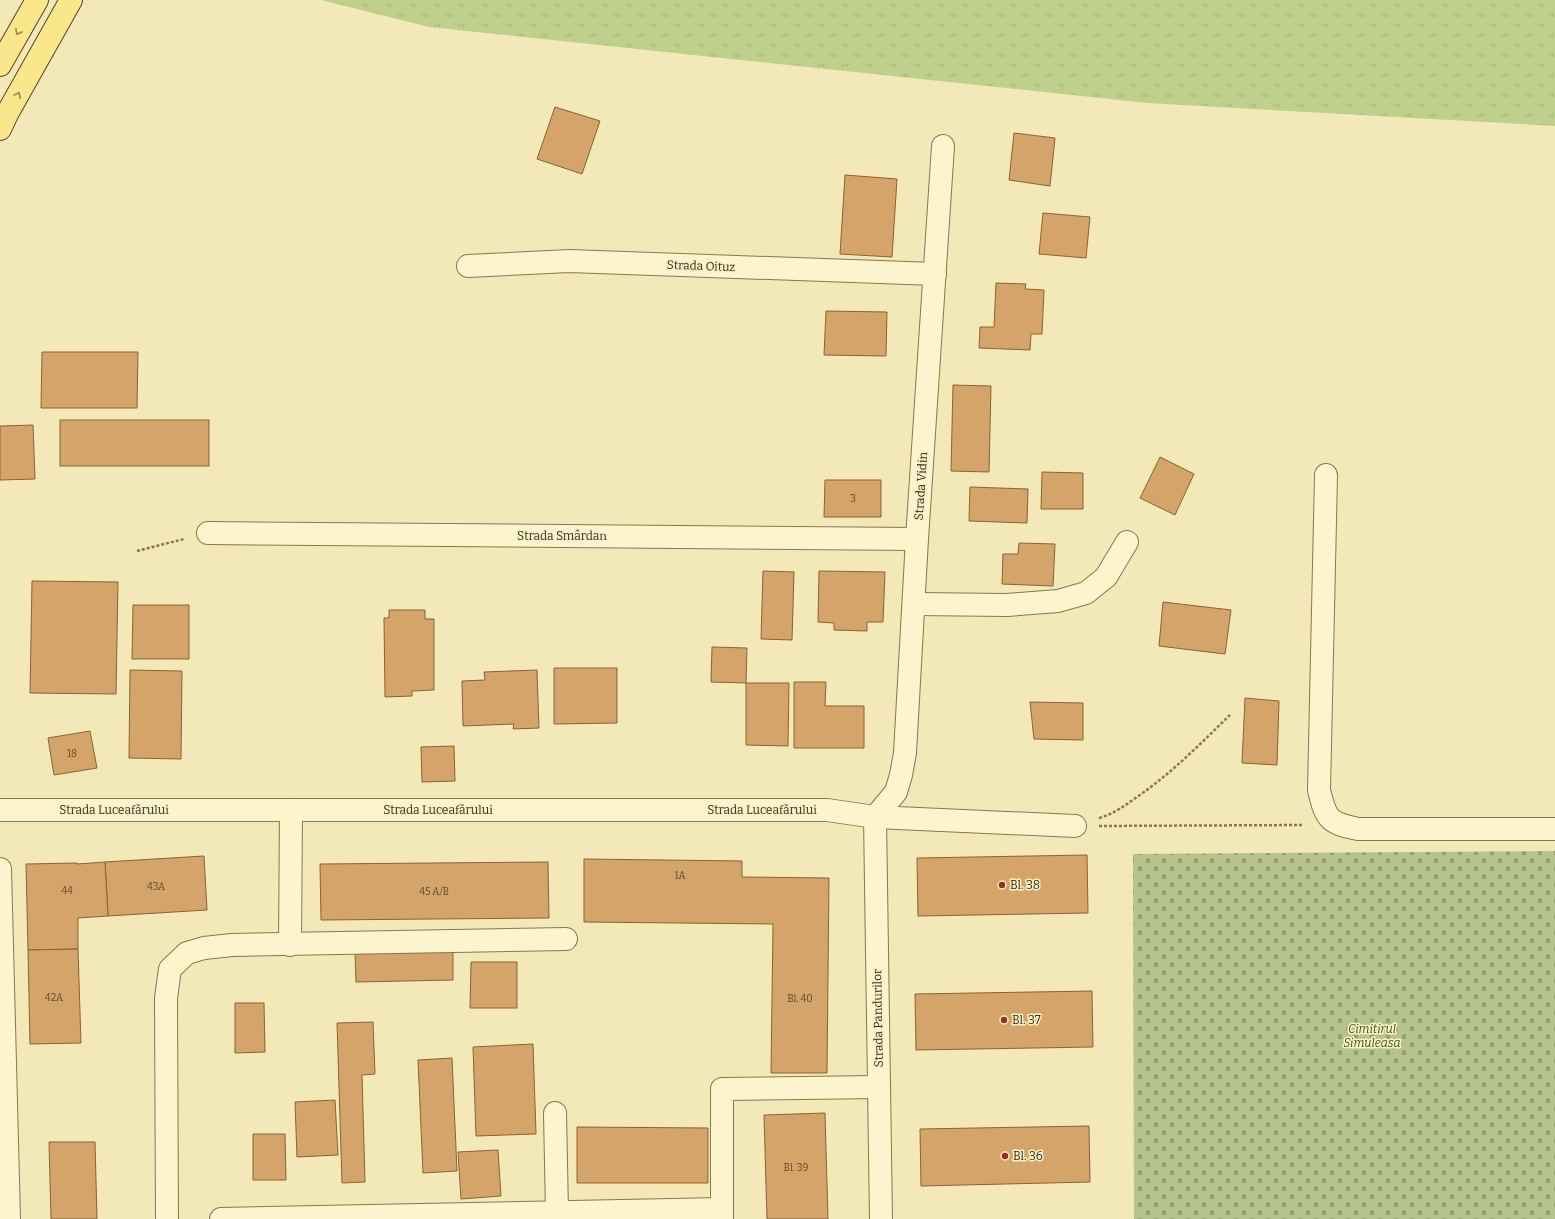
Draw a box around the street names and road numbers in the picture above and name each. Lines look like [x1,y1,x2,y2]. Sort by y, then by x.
street label: Strada Oituz [667,258,736,274]
street label: Strada Vidin [912,451,930,521]
street label: Strada Smârdan [517,529,607,543]
street label: Strada Luceafărului [59,803,169,817]
street label: Strada Luceafărului [383,803,493,817]
street label: Strada Luceafărului [707,803,817,817]
street label: Strada Pandurilor [870,968,886,1067]

